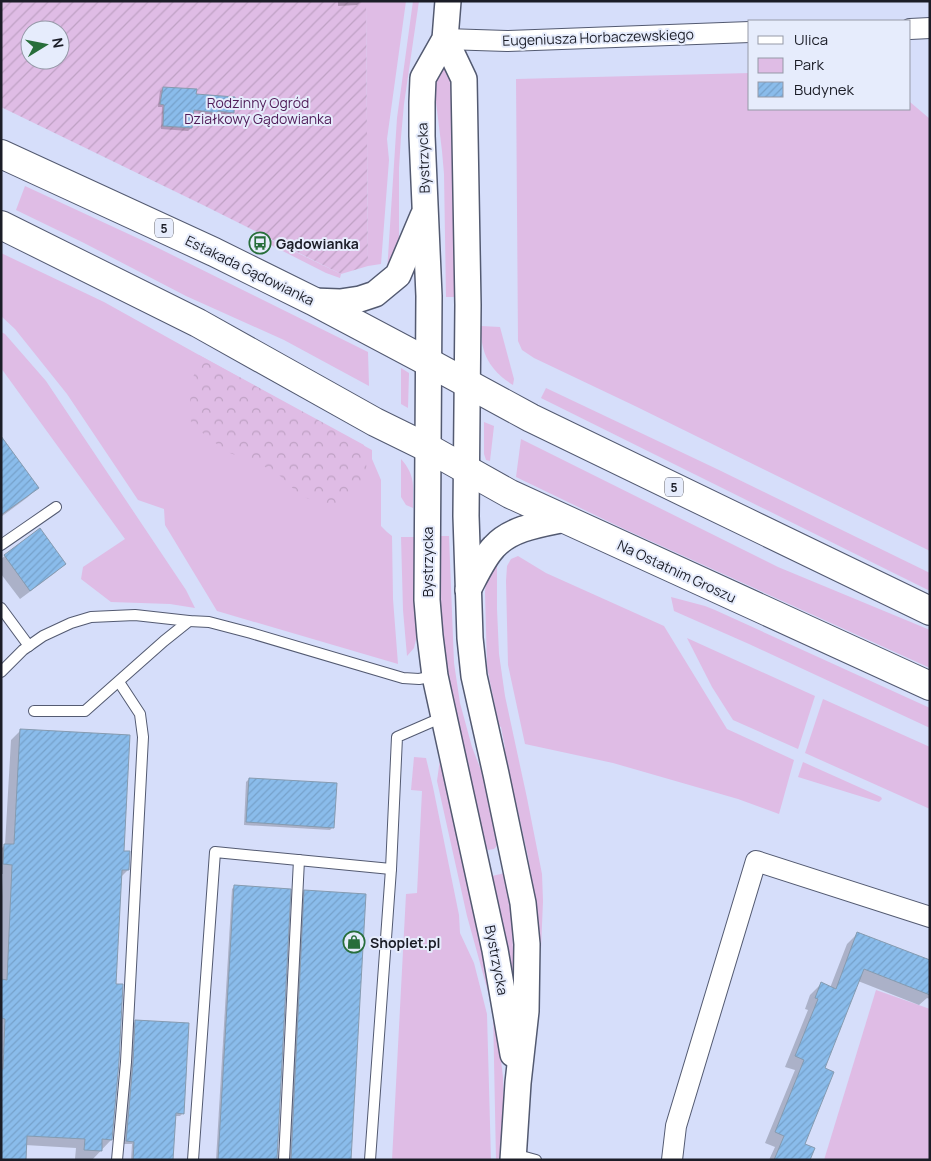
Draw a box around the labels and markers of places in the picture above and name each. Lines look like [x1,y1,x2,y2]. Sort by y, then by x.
bus stop icon: Gądowianka [248,231,272,255]
place label: Gądowianka [276,234,359,253]
shop icon: Shoplet.pl [342,930,366,954]
place label: Shoplet.pl [370,933,440,952]

